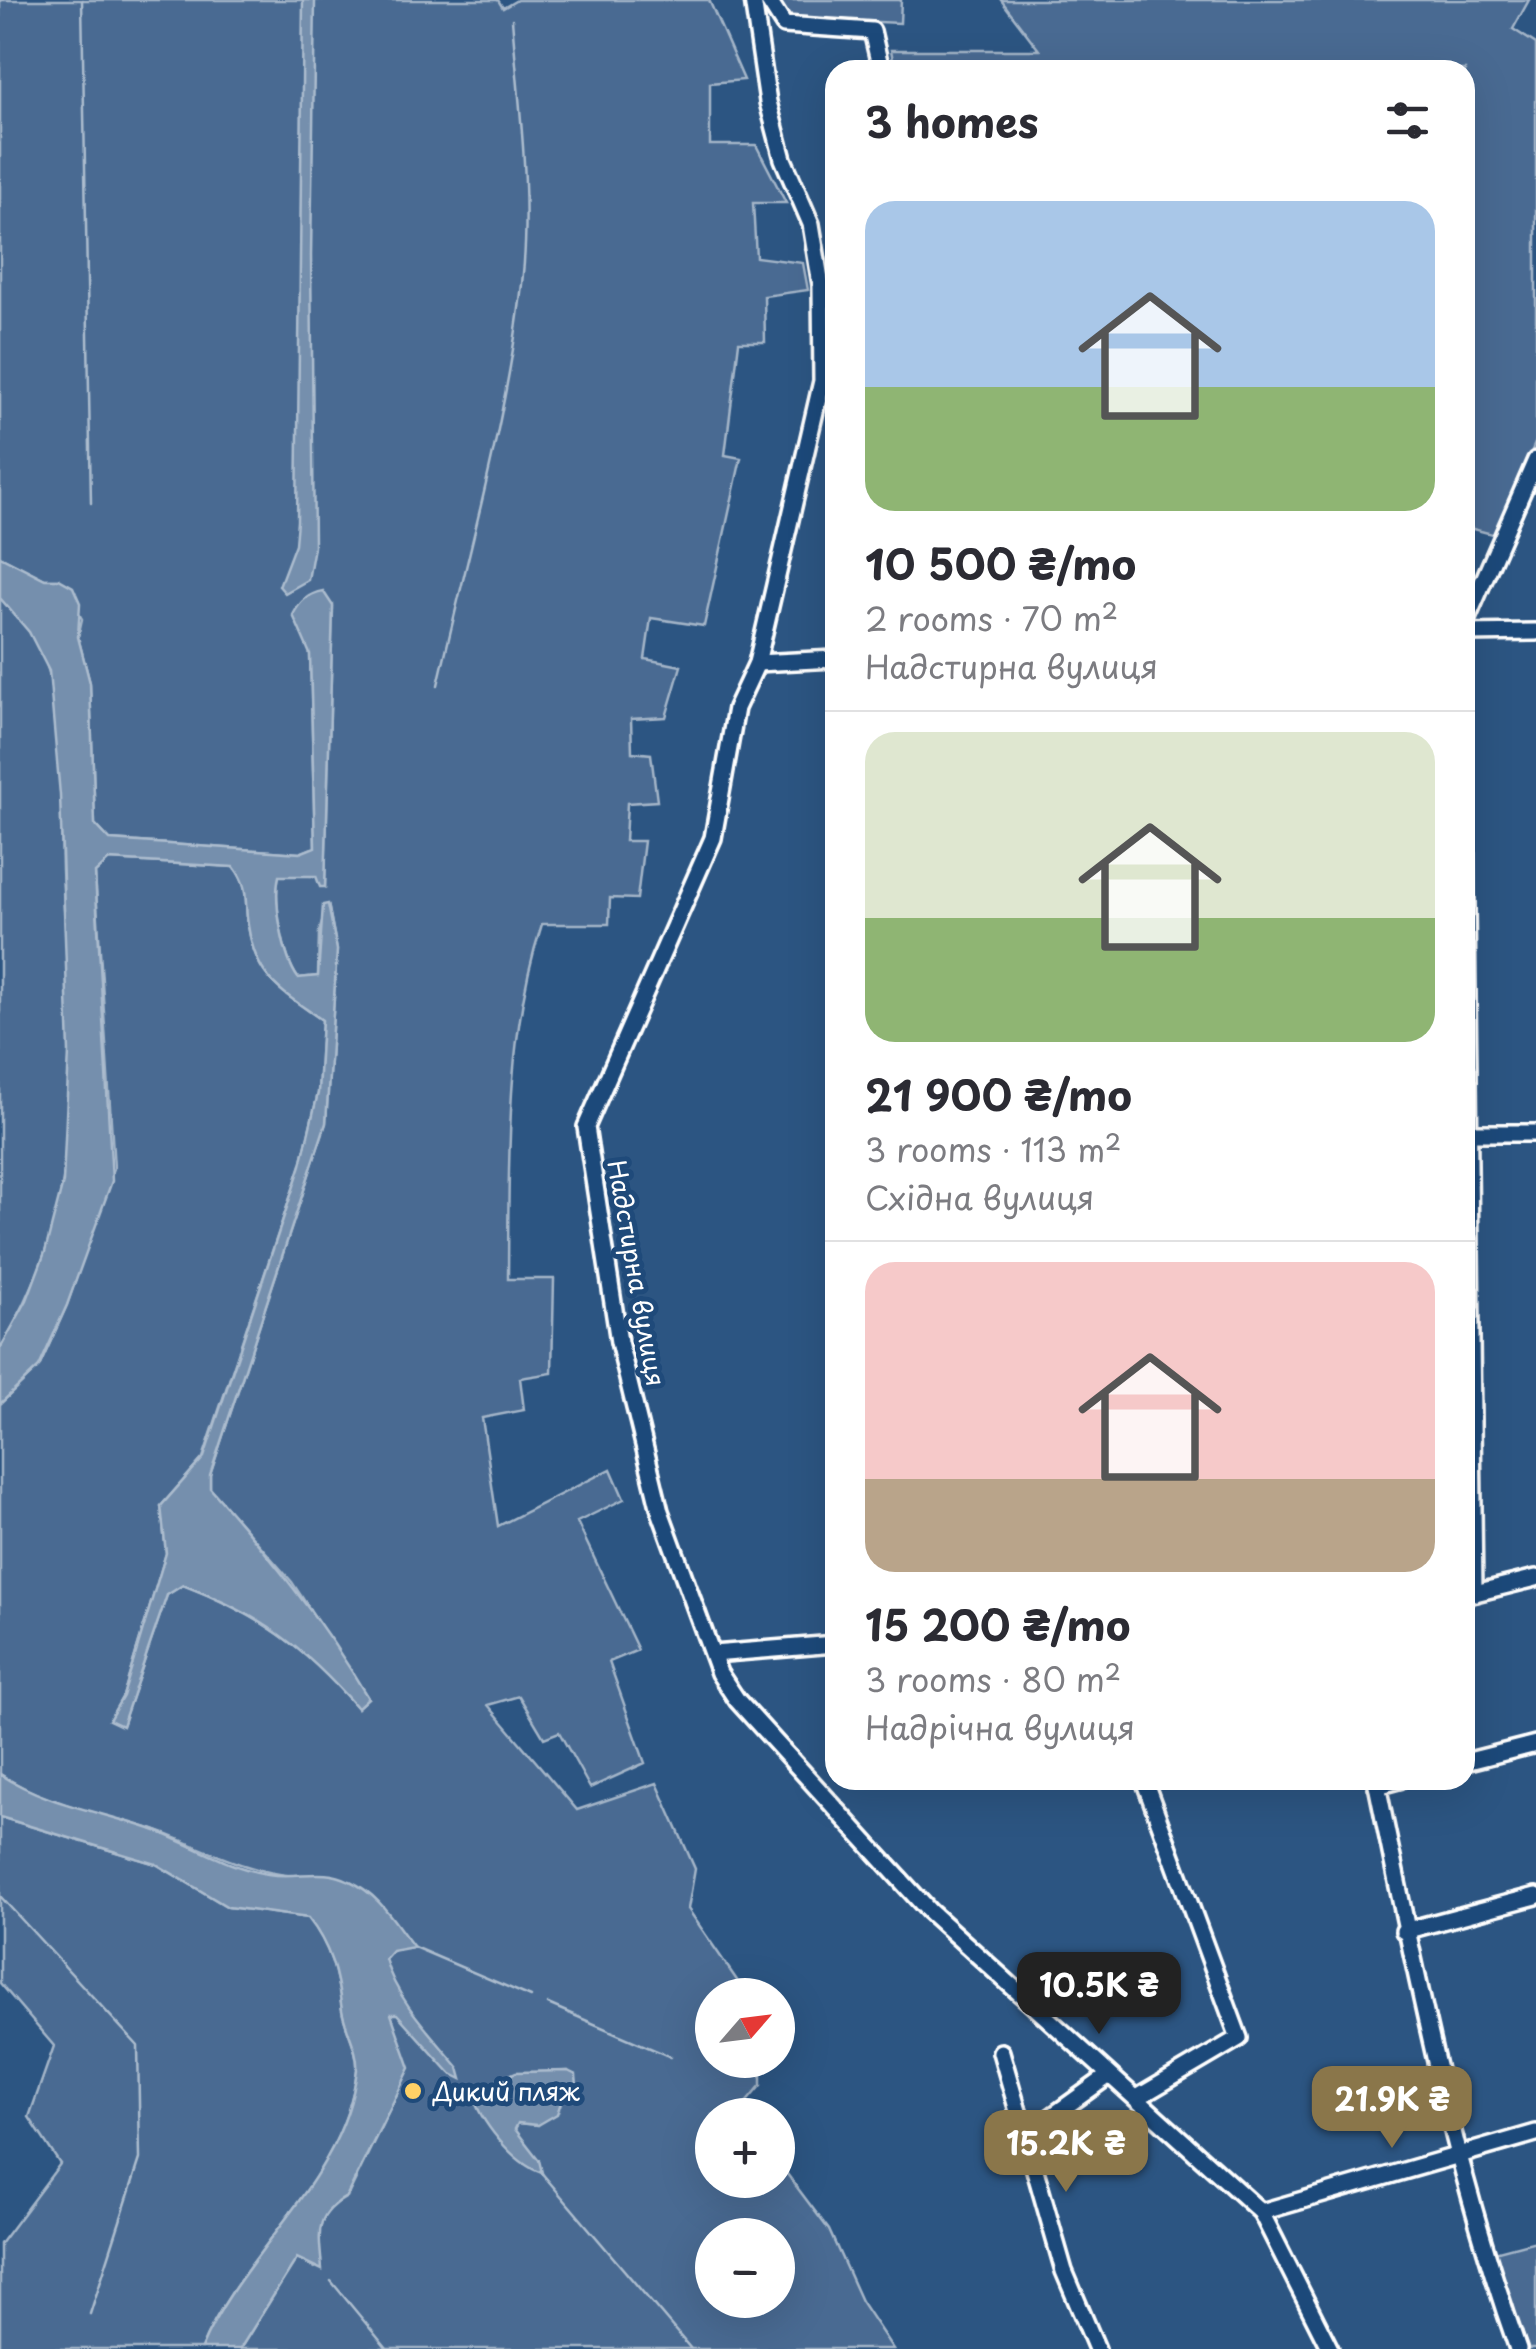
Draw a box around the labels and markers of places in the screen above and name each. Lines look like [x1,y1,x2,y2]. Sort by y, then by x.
pin: 10.5K ₴ [1007,1952,1191,2037]
pin: 21.9K ₴ [1300,2066,1484,2151]
place label: Дикий пляж [432,2072,580,2110]
marker: Дикий пляж [402,2080,424,2102]
pin: 15.2K ₴ [974,2110,1158,2195]

